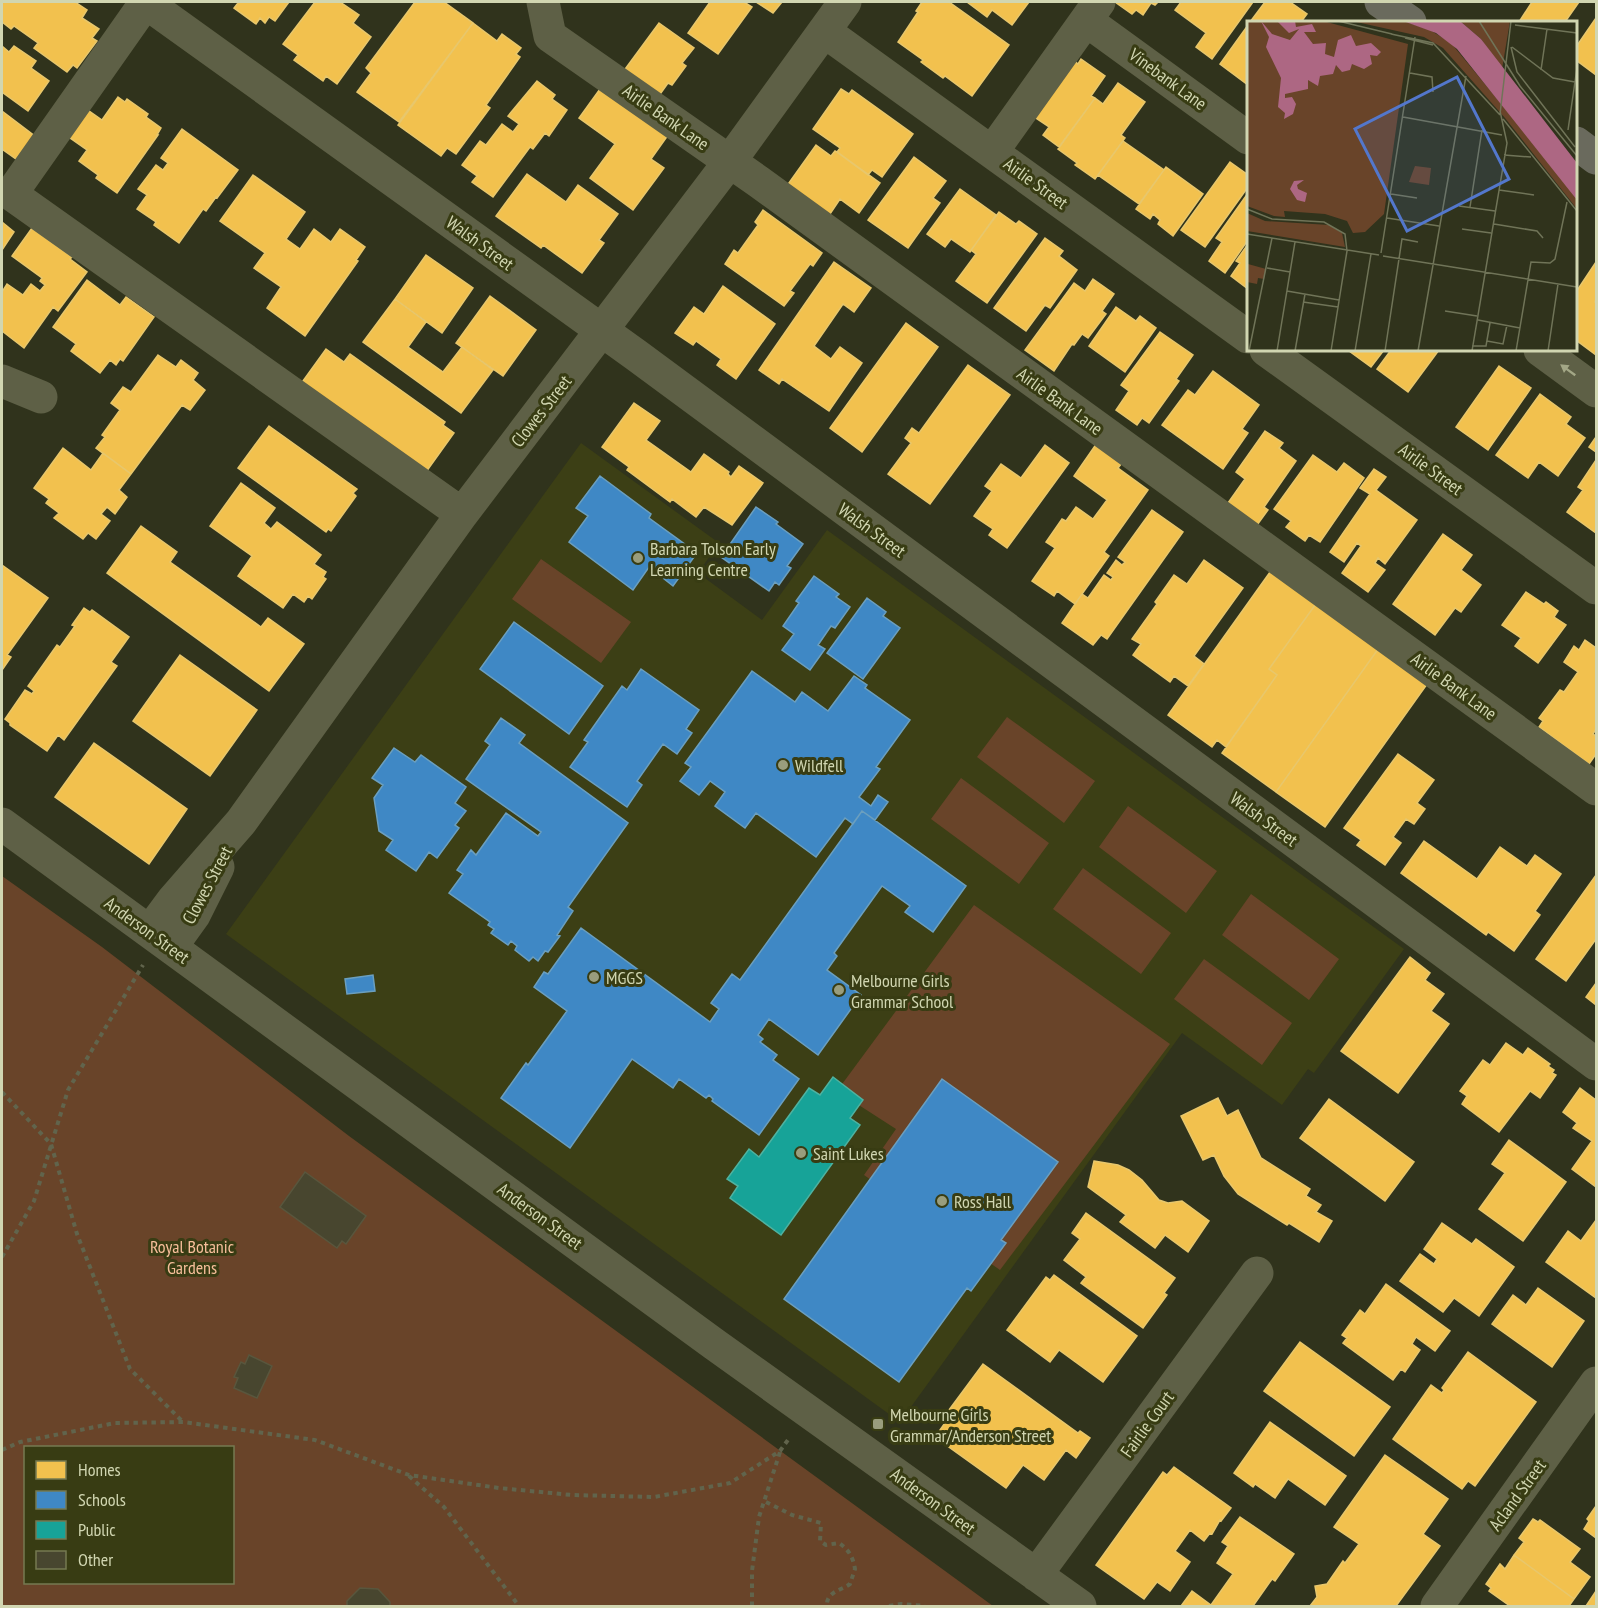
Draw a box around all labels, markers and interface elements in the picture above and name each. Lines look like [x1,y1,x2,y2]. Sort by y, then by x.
inset map [1247,21,1577,351]
street label: Vinebank Lane [1124,42,1211,115]
street label: Airlie Bank Lane [618,79,714,155]
street label: Airlie Street [999,152,1073,214]
street label: Walsh Street [442,211,518,275]
street label: Airlie Bank Lane [1013,362,1107,440]
one-way arrow [1561,364,1577,376]
street label: Clowes Street [506,370,576,452]
street label: Airlie Street [1394,438,1468,500]
street label: Walsh Street [834,498,910,562]
place label: Barbara Tolson Early Learning Centre [650,537,776,581]
marker: Barbara Tolson Early Learning Centre [631,551,645,565]
street label: Airlie Bank Lane [1407,647,1501,725]
place label: Wildfell [795,754,844,777]
marker: Wildfell [776,758,790,772]
street label: Walsh Street [1226,787,1302,851]
street label: Clowes Street [177,842,237,928]
street label: Anderson Street [100,891,194,969]
place label: MGGS [606,966,643,989]
place label: Melbourne Girls Grammar School [851,969,954,1013]
marker: MGGS [587,970,601,984]
marker: Melbourne Girls Grammar School [832,983,846,997]
place label: Saint Lukes [813,1142,884,1165]
marker: Saint Lukes [794,1146,808,1160]
street label: Anderson Street [493,1177,587,1255]
place label: Ross Hall [954,1190,1012,1213]
marker: Ross Hall [935,1194,949,1208]
park label: Royal Botanic Gardens [150,1235,235,1279]
street label: Fairlie Court [1115,1386,1179,1462]
place label: Melbourne Girls Grammar/Anderson Street [890,1403,1051,1447]
marker: Melbourne Girls Grammar/Anderson Street [871,1417,885,1431]
legend [24,1446,234,1584]
street label: Acland Street [1483,1455,1551,1535]
text: Homes [78,1458,121,1481]
street label: Anderson Street [886,1462,980,1540]
text: Schools [78,1488,126,1511]
text: Public [78,1518,116,1541]
text: Other [78,1548,113,1571]

